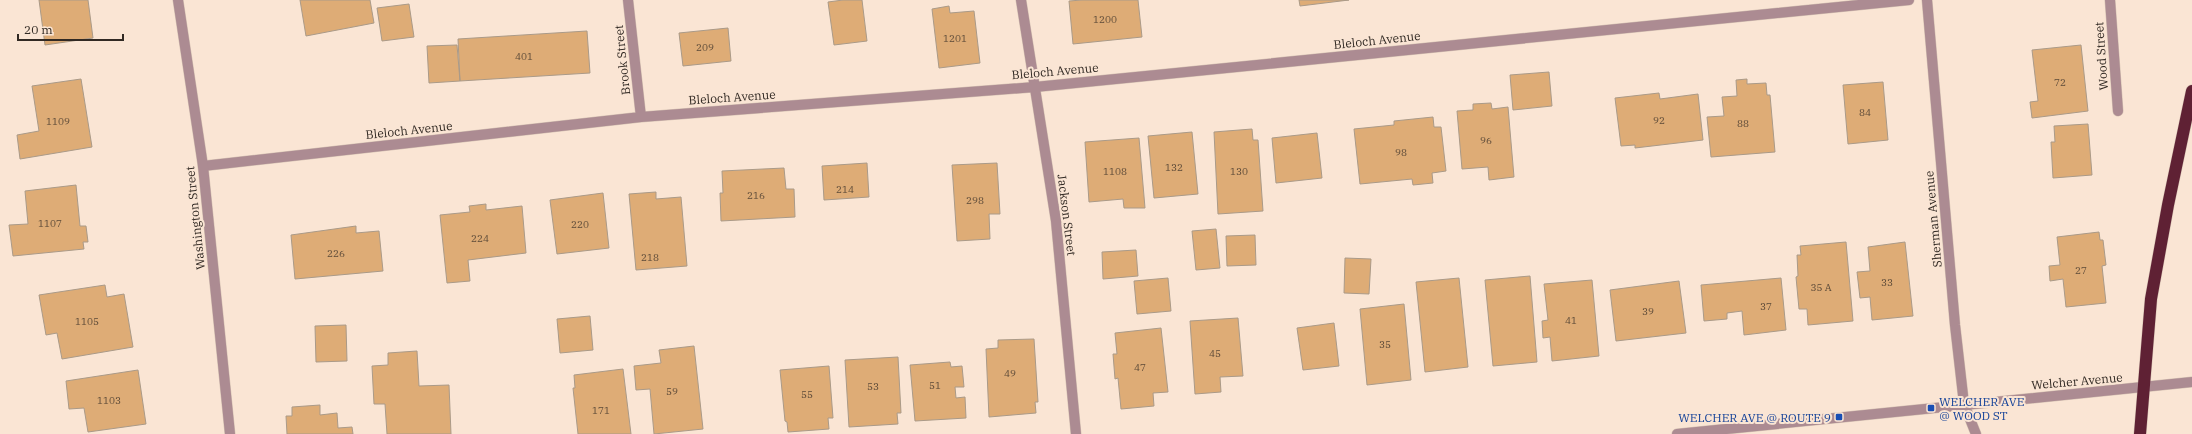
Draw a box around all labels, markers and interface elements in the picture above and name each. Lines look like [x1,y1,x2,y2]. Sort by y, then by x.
house number: 1200 [1093,13,1117,26]
scale bar [18,16,123,42]
street label: Wood Street [2091,21,2111,91]
text: 20 m [24,22,53,37]
street label: Brook Street [611,24,633,96]
street label: Bleloch Avenue [1333,28,1421,52]
house number: 1201 [943,32,967,45]
house number: 209 [696,41,714,54]
house number: 401 [515,50,533,63]
street label: Bleloch Avenue [1011,60,1099,82]
house number: 72 [2054,76,2066,89]
street label: Bleloch Avenue [688,86,776,108]
house number: 84 [1859,106,1871,119]
house number: 92 [1653,114,1665,127]
house number: 1109 [46,115,70,128]
house number: 88 [1737,117,1749,130]
street label: Bleloch Avenue [365,118,453,142]
house number: 96 [1480,134,1492,147]
house number: 98 [1395,146,1407,159]
house number: 132 [1165,161,1183,174]
house number: 1108 [1103,165,1127,178]
house number: 130 [1230,165,1248,178]
street label: Washington Street [182,166,208,270]
street label: Sherman Avenue [1921,170,1945,268]
street label: Jackson Street [1055,173,1079,257]
house number: 214 [836,183,854,196]
house number: 216 [747,189,765,202]
house number: 298 [966,194,984,207]
house number: 1107 [38,217,62,230]
house number: 220 [571,218,589,231]
house number: 224 [471,232,489,245]
house number: 226 [327,247,345,260]
house number: 218 [641,251,659,264]
house number: 27 [2075,264,2087,277]
house number: 33 [1881,276,1893,289]
house number: 35 A [1810,281,1832,294]
house number: 37 [1760,300,1772,313]
house number: 39 [1642,305,1654,318]
house number: 41 [1565,314,1577,327]
house number: 1105 [75,315,99,328]
house number: 35 [1379,338,1391,351]
house number: 45 [1209,347,1221,360]
house number: 47 [1134,361,1146,374]
house number: 49 [1004,367,1016,380]
street label: Welcher Avenue [2031,370,2123,392]
house number: 51 [929,379,941,392]
house number: 53 [867,380,879,393]
house number: 59 [666,385,678,398]
house number: 55 [801,388,813,401]
house number: 1103 [97,394,121,407]
place label: WELCHER AVE @ WOOD ST [1939,394,2024,423]
marker: WELCHER AVE @ WOOD ST [1926,403,1936,413]
house number: 171 [592,404,610,417]
place label: WELCHER AVE @ ROUTE 9 [1678,410,1831,425]
marker: WELCHER AVE @ ROUTE 9 [1834,412,1844,422]

